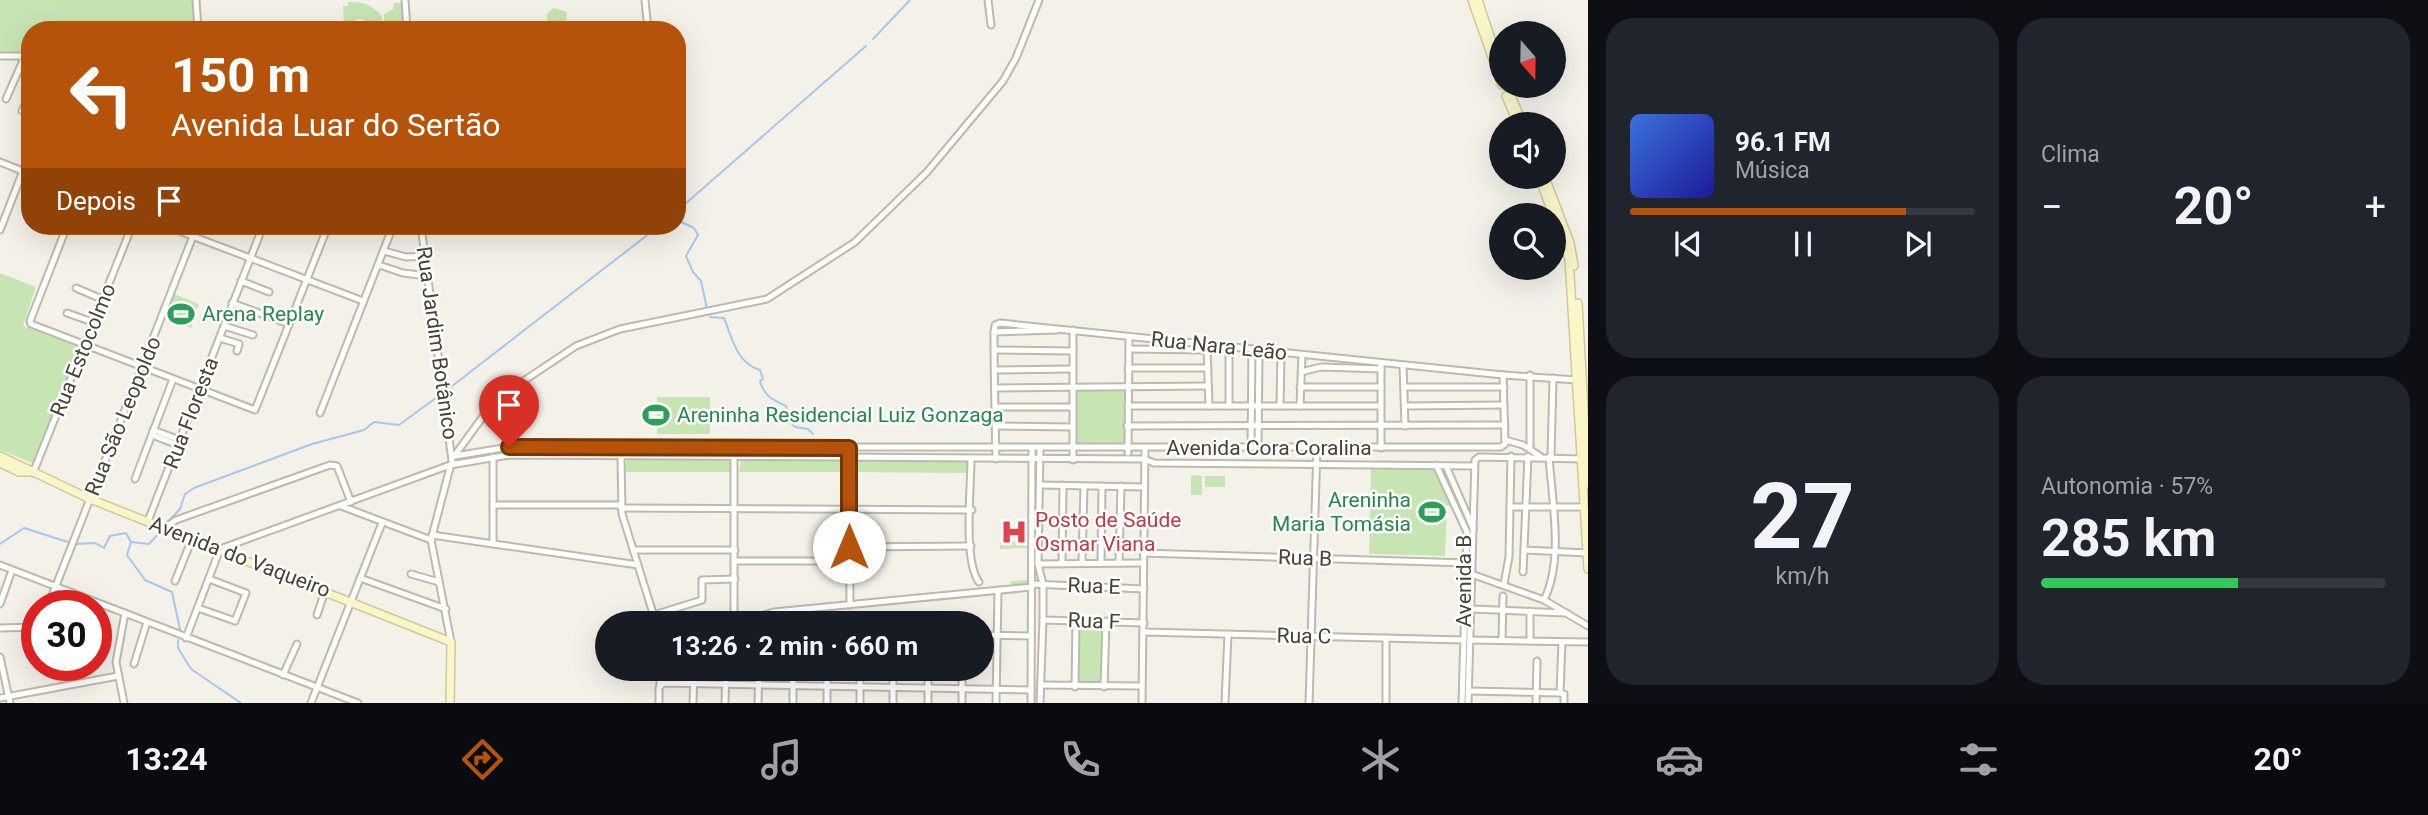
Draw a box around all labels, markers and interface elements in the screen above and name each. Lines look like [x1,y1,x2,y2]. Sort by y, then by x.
north arrow [1489,21,1566,98]
map controls [1489,21,1566,280]
text: 150 m [171,47,310,104]
icon: left [56,49,147,140]
text: Avenida Luar do Sertão [171,106,501,144]
button: sound [1489,112,1566,189]
text: 96.1 FM [1735,127,1831,157]
text: Clima [2041,141,2100,168]
text: Música [1735,157,1810,184]
text: 20° [2174,176,2254,237]
icon: arrive [150,182,188,220]
text: − [2041,185,2063,229]
text: + [2364,185,2386,229]
text: Depois [56,186,136,216]
button: search [1489,203,1566,280]
icon: previous [1669,225,1707,263]
icon: pause [1784,225,1822,263]
icon: next [1899,225,1937,263]
street label: Rua Jardim Botânico [412,245,462,441]
street label: Rua Estocolmo [45,280,121,420]
sports icon: Arena Replay [166,299,196,329]
place label: Arena Replay [202,302,324,326]
street label: Rua Nara Leão [1150,327,1288,365]
street label: Rua São Leopoldo [80,333,166,499]
street label: Rua Floresta [159,354,223,472]
pin [479,375,539,447]
icon: arrive [490,386,528,424]
sports icon: Areninha Residencial Luiz Gonzaga [641,400,671,430]
place label: Areninha Residencial Luiz Gonzaga [677,403,1004,427]
street label: Avenida Cora Coralina [1166,436,1372,460]
text: 27 [1750,464,1855,570]
text: Autonomia · 57% [2041,473,2213,500]
place label: Areninha Maria Tomásia [1272,488,1411,536]
sports icon: Areninha Maria Tomásia [1417,497,1447,527]
place label: Posto de Saúde Osmar Viana [1035,508,1181,556]
text: 285 km [2041,508,2216,569]
position arrow [812,510,886,584]
street label: Avenida do Vaqueiro [146,511,334,603]
hospital icon: Posto de Saúde Osmar Viana [999,517,1029,547]
street label: Avenida B [1452,535,1476,627]
street label: Rua B [1277,545,1333,571]
text: km/h [1776,563,1830,590]
street label: Rua E [1067,573,1121,599]
speed limit sign: 30 [21,590,112,681]
street label: Rua F [1067,608,1121,634]
street label: Rua C [1276,624,1332,648]
text: 13:26 · 2 min · 660 m [671,631,918,661]
icon: directions [458,735,507,784]
icon: music [757,735,806,784]
icon: phone [1056,735,1105,784]
icon: climate [1356,735,1405,784]
icon: car [1655,735,1704,784]
icon: filters [1954,735,2003,784]
text: 13:24 [125,740,208,778]
text: 20° [2254,740,2303,778]

